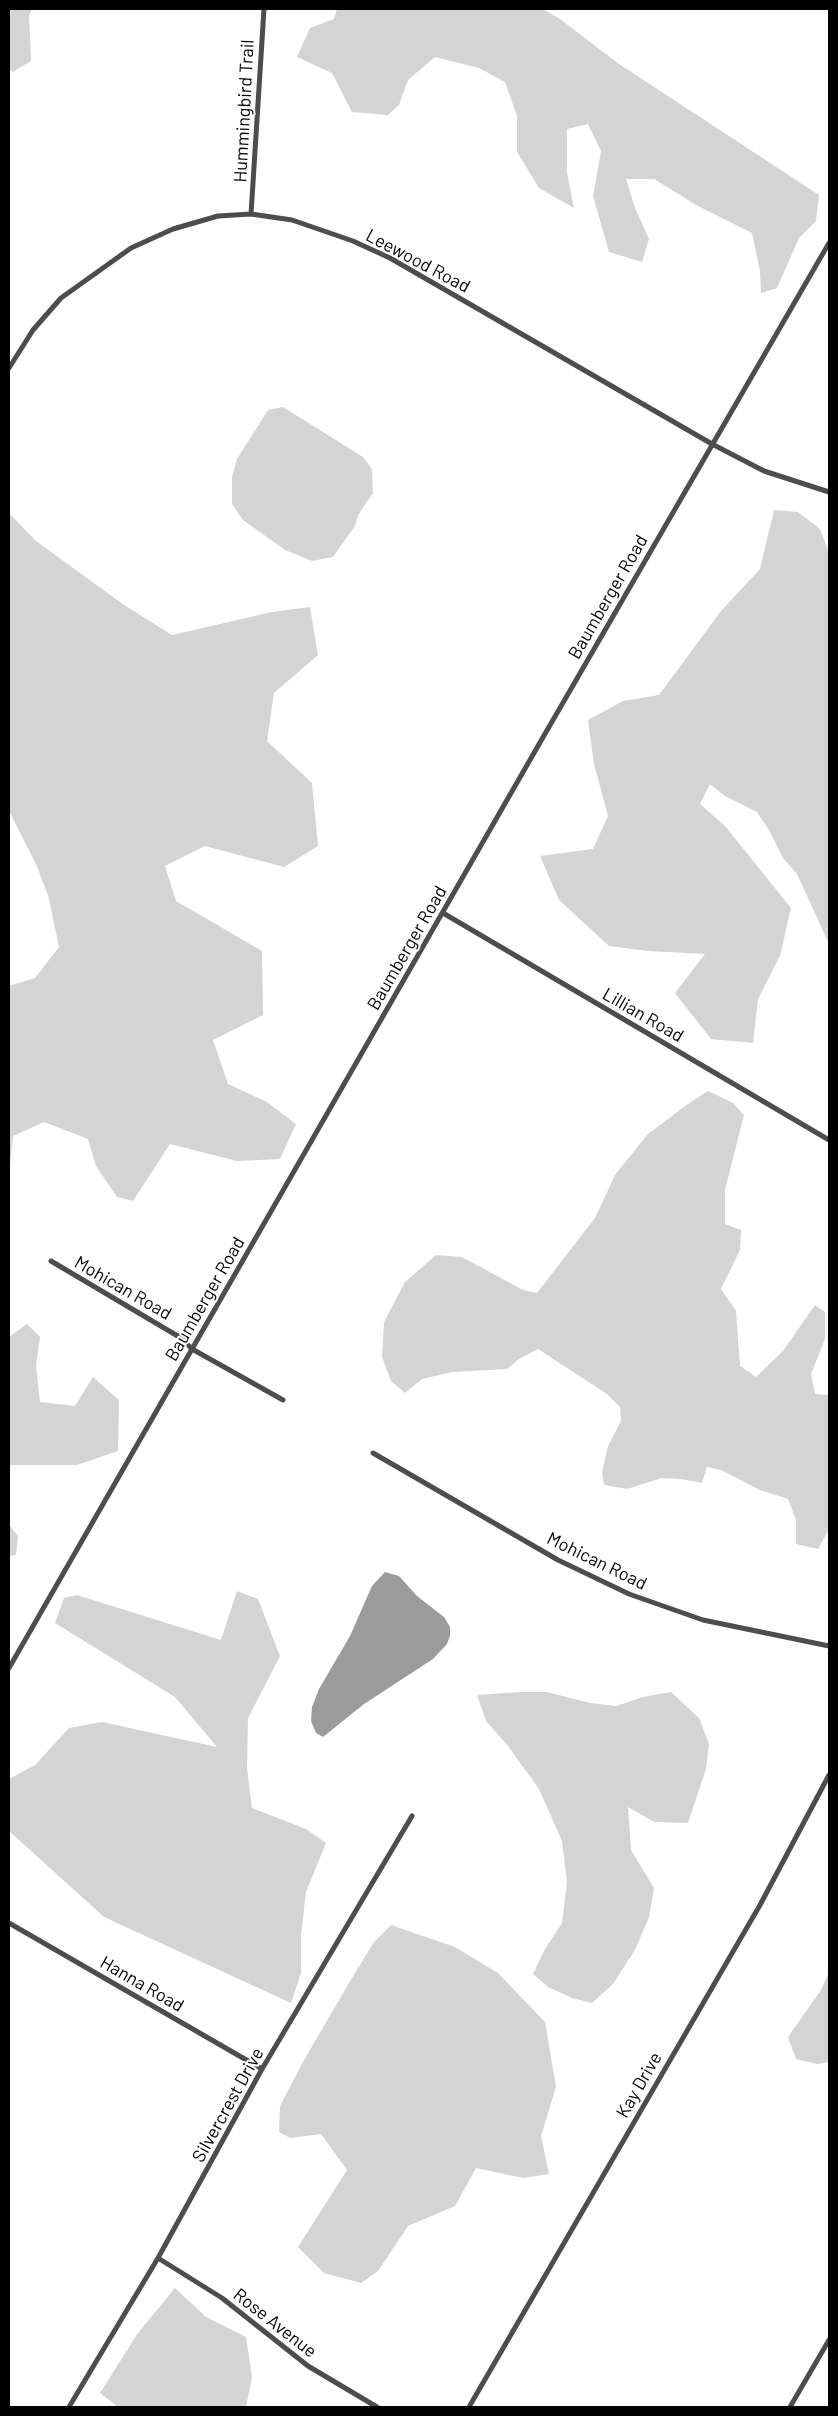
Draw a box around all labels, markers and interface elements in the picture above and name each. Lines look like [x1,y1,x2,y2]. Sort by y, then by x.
street label: Hummingbird Trail [229,39,259,183]
street label: Leewood Road [362,225,474,297]
street label: Baumberger Road [564,531,652,663]
street label: Baumberger Road [363,882,451,1014]
street label: Lillian Road [599,983,687,1047]
street label: Baumberger Road [161,1233,249,1365]
street label: Mohican Road [71,1251,175,1325]
street label: Mohican Road [543,1527,651,1595]
street label: Hanna Road [96,1951,188,2017]
street label: Silvercrest Drive [188,2044,268,2166]
street label: Kay Drive [612,2048,666,2122]
street label: Rose Avenue [229,2284,321,2362]

